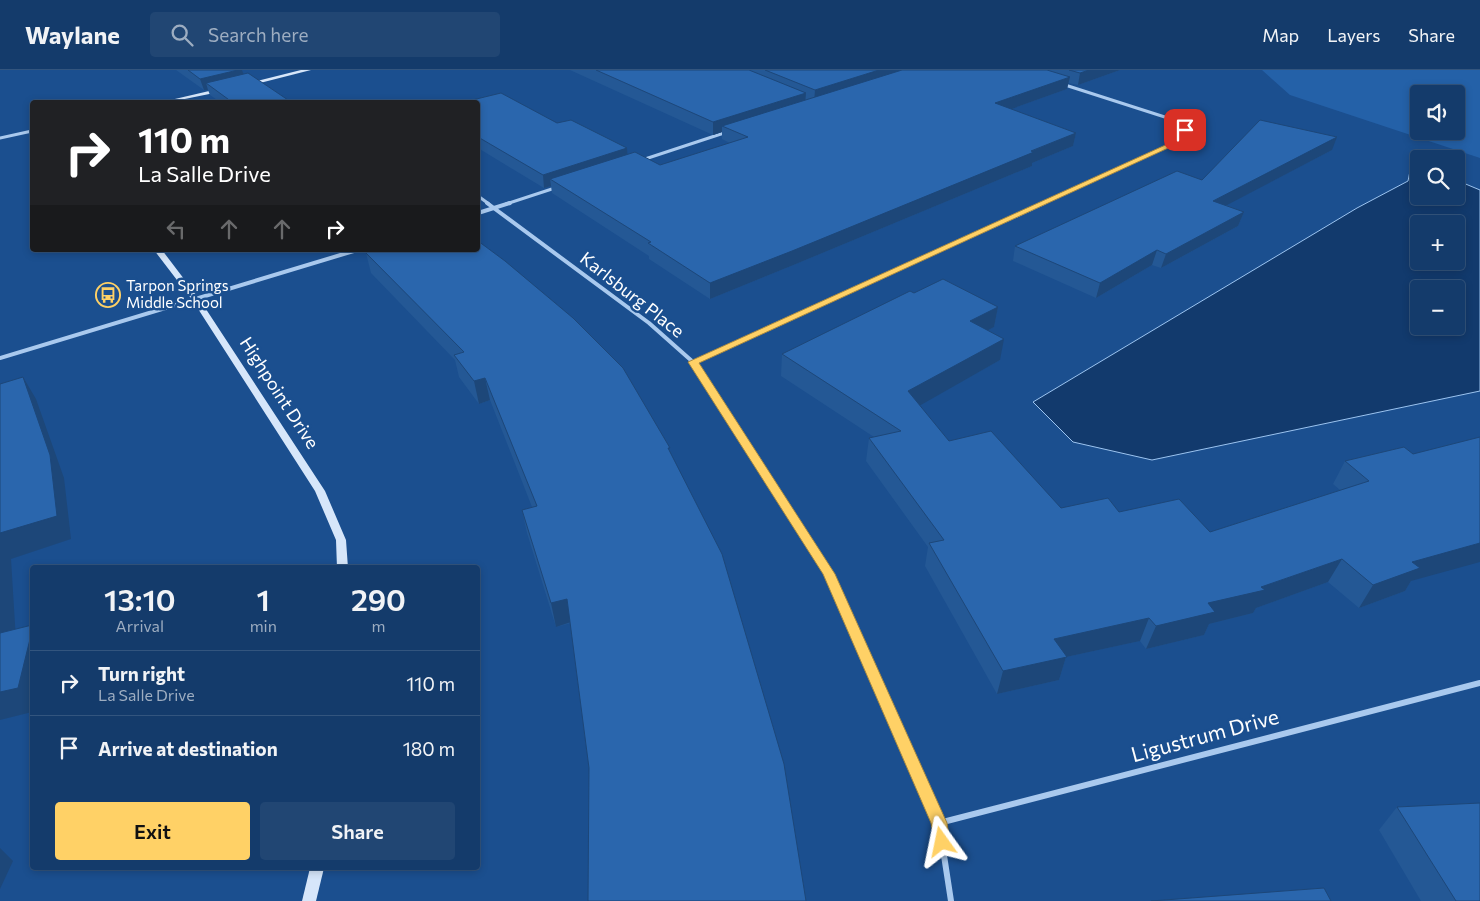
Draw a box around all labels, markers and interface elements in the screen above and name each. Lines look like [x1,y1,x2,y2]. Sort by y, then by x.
search box [150,12,500,57]
text: Waylane [25,20,120,49]
icon: search [168,21,196,49]
text: Search here [208,23,308,46]
text: Map [1262,24,1299,46]
text: Layers [1327,24,1380,46]
text: Share [1408,24,1455,46]
map controls [1410,85,1465,335]
button: sound [1410,85,1465,140]
pin [1164,109,1206,151]
icon: arrive [1171,116,1199,144]
text: 110 m [138,117,230,160]
icon: right [55,120,120,185]
button: search [1410,150,1465,205]
text: La Salle Drive [138,160,271,187]
icon: left [162,215,190,243]
icon: ahead [215,215,243,243]
icon: ahead [268,215,296,243]
icon: right [321,215,349,243]
button: + [1410,215,1465,270]
street label: Karlsburg Place [576,247,689,342]
place label: Tarpon Springs Middle School [126,276,229,311]
button: − [1410,280,1465,335]
bus stop icon: Tarpon Springs Middle School [95,282,121,308]
street label: Highpoint Drive [236,332,324,452]
text: 13:10 [104,580,176,617]
text: 1 [257,580,270,617]
text: 290 [351,580,406,617]
text: Arrival [116,616,164,635]
text: min [250,616,277,635]
text: m [371,616,385,635]
text: Turn right [98,662,185,685]
icon: right [55,669,83,697]
text: 110 m [406,672,455,695]
text: La Salle Drive [98,685,195,704]
street label: Ligustrum Drive [1128,703,1281,766]
icon: arrive [55,734,83,762]
text: Arrive at destination [98,737,278,760]
text: 180 m [403,737,455,760]
button: Exit [55,802,250,860]
button: Share [260,802,455,860]
position arrow [915,815,967,867]

